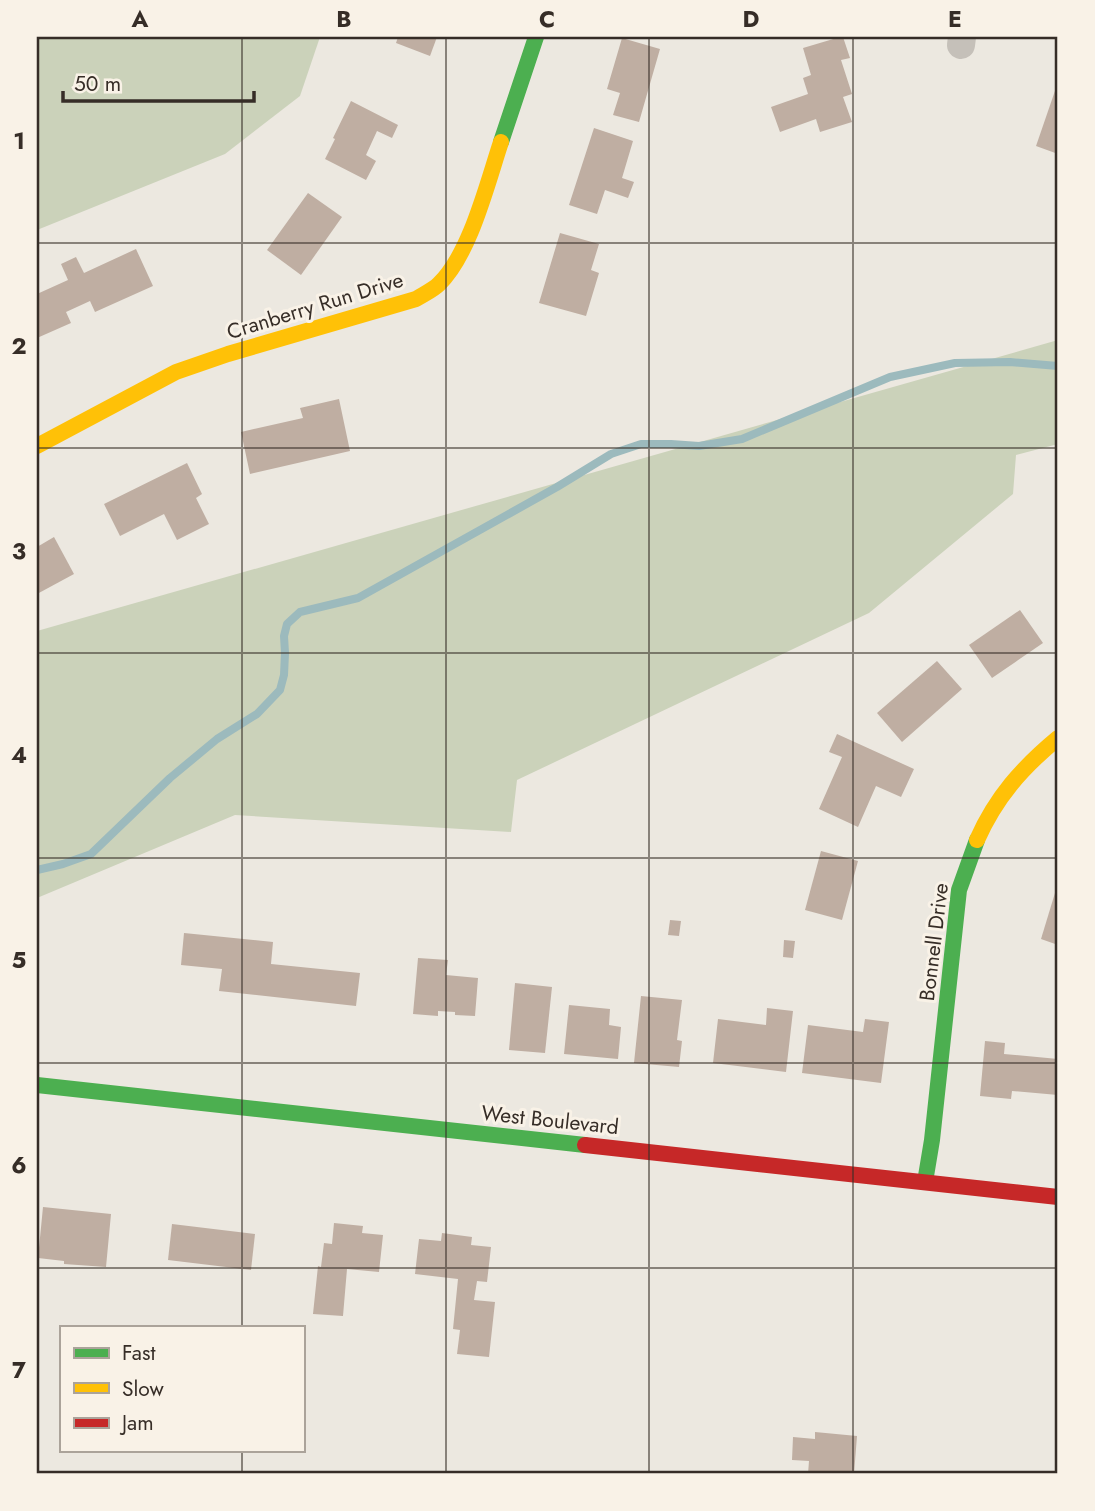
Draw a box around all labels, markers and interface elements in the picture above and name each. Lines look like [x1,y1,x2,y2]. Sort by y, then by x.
text: A [131,2,149,36]
text: B [336,2,352,36]
text: C [539,2,555,36]
text: D [743,2,760,36]
text: E [948,2,962,36]
scale bar [63,60,254,104]
text: 50 m [74,69,121,99]
text: 1 [13,124,25,158]
street label: Cranberry Run Drive [223,265,407,347]
text: 2 [11,329,27,363]
text: 3 [12,534,26,568]
text: 4 [11,738,27,772]
street label: Bonnell Drive [912,881,956,1003]
text: 5 [12,943,26,977]
street label: West Boulevard [480,1098,620,1142]
text: 6 [11,1148,27,1182]
legend [60,1326,304,1452]
text: Fast [122,1338,155,1368]
text: 7 [12,1353,26,1387]
text: Slow [122,1374,164,1404]
text: Jam [119,1408,154,1438]

